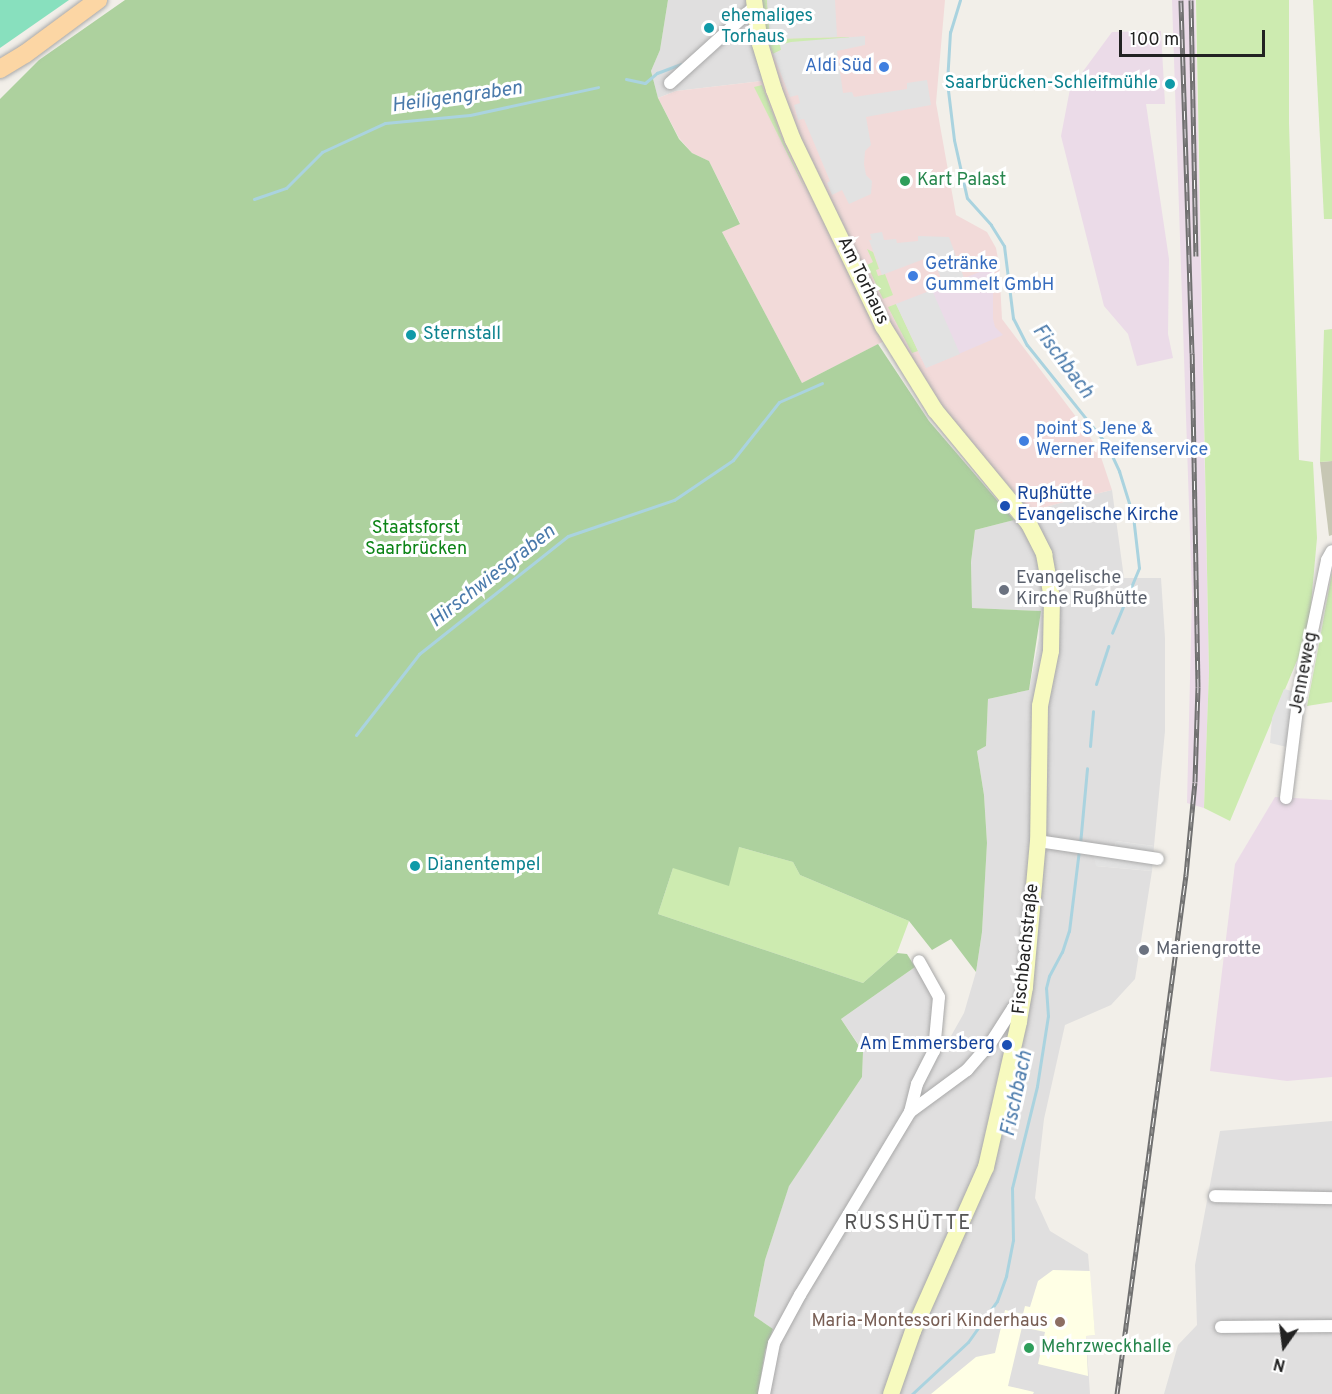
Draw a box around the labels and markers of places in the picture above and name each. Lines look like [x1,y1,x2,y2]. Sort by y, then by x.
place label: ehemaliges Torhaus [721,7,813,50]
marker: ehemaliges Torhaus [702,21,716,35]
place label: Aldi Süd [805,56,872,78]
marker: Aldi Süd [877,60,891,74]
place label: Saarbrücken-Schleifmühle [944,73,1158,95]
marker: Saarbrücken-Schleifmühle [1163,77,1177,91]
place label: Kart Palast [917,170,1006,192]
marker: Kart Palast [898,174,912,188]
place label: Getränke Gummelt GmbH [925,255,1054,298]
marker: Getränke Gummelt GmbH [906,269,920,283]
place label: Sternstall [423,324,501,346]
marker: Sternstall [404,328,418,342]
place label: point S Jene & Werner Reifenservice [1036,420,1208,462]
marker: point S Jene & Werner Reifenservice [1017,434,1031,448]
place label: Rußhütte Evangelische Kirche [1017,485,1178,528]
marker: Rußhütte Evangelische Kirche [998,499,1012,513]
place label: Evangelische Kirche Rußhütte [1016,569,1147,612]
marker: Evangelische Kirche Rußhütte [997,583,1011,597]
place label: Dianentempel [427,855,541,877]
marker: Dianentempel [408,859,422,873]
place label: Mariengrotte [1156,939,1261,961]
marker: Mariengrotte [1137,943,1151,957]
place label: Am Emmersberg [860,1034,995,1056]
marker: Am Emmersberg [1000,1038,1014,1052]
place label: Maria-Montessori Kinderhaus [812,1311,1048,1333]
marker: Maria-Montessori Kinderhaus [1053,1315,1067,1329]
place label: Mehrzweckhalle [1041,1337,1171,1359]
marker: Mehrzweckhalle [1022,1341,1036,1355]

